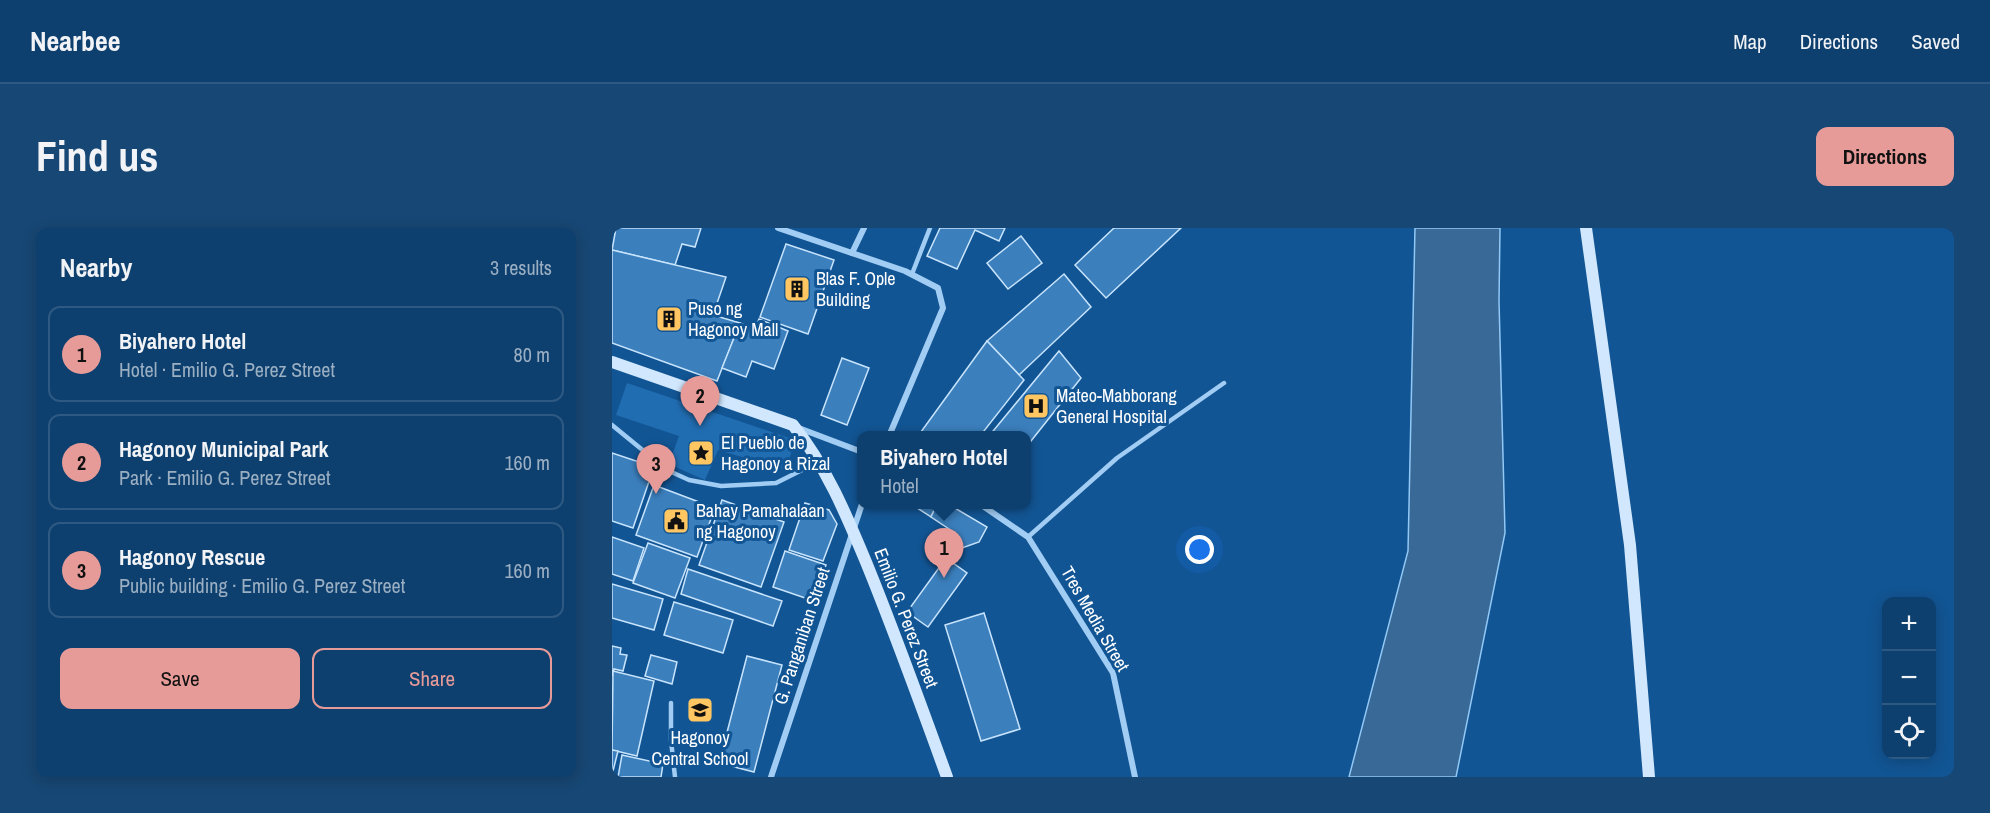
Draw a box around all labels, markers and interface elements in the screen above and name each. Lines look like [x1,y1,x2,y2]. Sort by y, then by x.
text: Nearbee [30,22,121,60]
text: Map [1733,27,1767,56]
text: Directions [1800,27,1878,56]
text: Saved [1911,27,1960,56]
button: Directions [1816,127,1954,186]
text: Find us [36,128,158,184]
text: Nearby [60,250,132,285]
text: 3 results [490,254,552,281]
place label: Blas F. Ople Building [816,266,896,312]
building icon: Blas F. Ople Building [782,274,812,304]
place label: Puso ng Hagonoy Mall [688,296,778,342]
building icon: Puso ng Hagonoy Mall [654,304,684,334]
text: Biyahero Hotel [119,326,246,356]
text: 1 [77,341,86,368]
text: 80 m [514,341,550,368]
text: Hotel · Emilio G. Perez Street [119,356,335,383]
pin: 2 [680,376,719,426]
place label: Mateo-Mabborang General Hospital [1056,383,1177,429]
hospital icon: Mateo-Mabborang General Hospital [1021,391,1051,421]
place label: El Pueblo de Hagonoy a Rizal [721,430,830,476]
popup [857,431,1031,509]
text: Hagonoy Municipal Park [119,434,329,464]
place icon: El Pueblo de Hagonoy a Rizal [686,438,716,468]
text: Biyahero Hotel [880,442,1008,472]
pin: 3 [636,444,675,494]
text: 2 [77,449,86,476]
text: 160 m [504,449,550,476]
text: Park · Emilio G. Perez Street [119,464,330,491]
text: Hotel [880,472,919,499]
place label: Bahay Pamahalaan ng Hagonoy [696,498,825,544]
public building icon: Bahay Pamahalaan ng Hagonoy [661,506,691,536]
pin: 1 [924,528,964,578]
your location [1185,535,1214,564]
text: Hagonoy Rescue [119,542,265,572]
street label: Emilio G. Perez Street [868,544,945,691]
text: 3 [77,557,86,584]
text: 160 m [504,557,550,584]
street label: Tres Media Street [1055,562,1136,676]
street label: G. Panganiban Street [768,564,835,708]
text: Public building · Emilio G. Perez Street [119,572,405,599]
map controls [1882,597,1936,759]
button: + [1882,597,1936,651]
button: Save [60,648,300,709]
button: Share [312,648,552,709]
button: − [1882,651,1936,705]
school or university icon: Hagonoy Central School [685,695,715,725]
button: locate [1882,705,1936,759]
place label: Hagonoy Central School [652,725,748,771]

